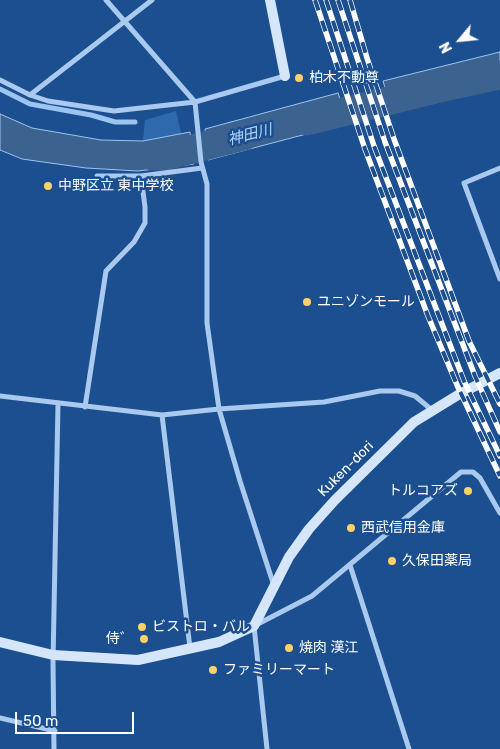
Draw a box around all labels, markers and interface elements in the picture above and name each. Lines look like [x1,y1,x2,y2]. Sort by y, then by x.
north arrow [435,15,485,65]
text: N [436,39,456,56]
place label: 柏木不動尊 [309,70,379,86]
marker: 柏木不動尊 [293,72,305,84]
water label: 神田川 [226,121,274,149]
place label: 中野区立 東中学校 [58,178,173,194]
marker: 中野区立 東中学校 [42,180,54,192]
place label: ユニゾンモール [317,294,415,310]
marker: ユニゾンモール [301,296,313,308]
street label: Kuken-dori [315,438,377,500]
place label: トルコアズ [388,483,458,499]
marker: トルコアズ [462,485,474,497]
place label: 西武信用金庫 [361,520,445,536]
marker: 西武信用金庫 [345,522,357,534]
place label: 久保田薬局 [402,553,472,569]
marker: 久保田薬局 [386,555,398,567]
place label: ビストロ・バル [152,619,250,635]
marker: ビストロ・バル [136,621,148,633]
place label: 侍゛ [106,631,134,647]
marker: 侍゛ [138,633,150,645]
place label: 焼肉 漢江 [299,640,358,656]
marker: 焼肉 漢江 [283,642,295,654]
place label: ファミリーマート [223,662,335,678]
marker: ファミリーマート [207,664,219,676]
scale bar [18,702,136,734]
text: 50 m [23,712,58,730]

